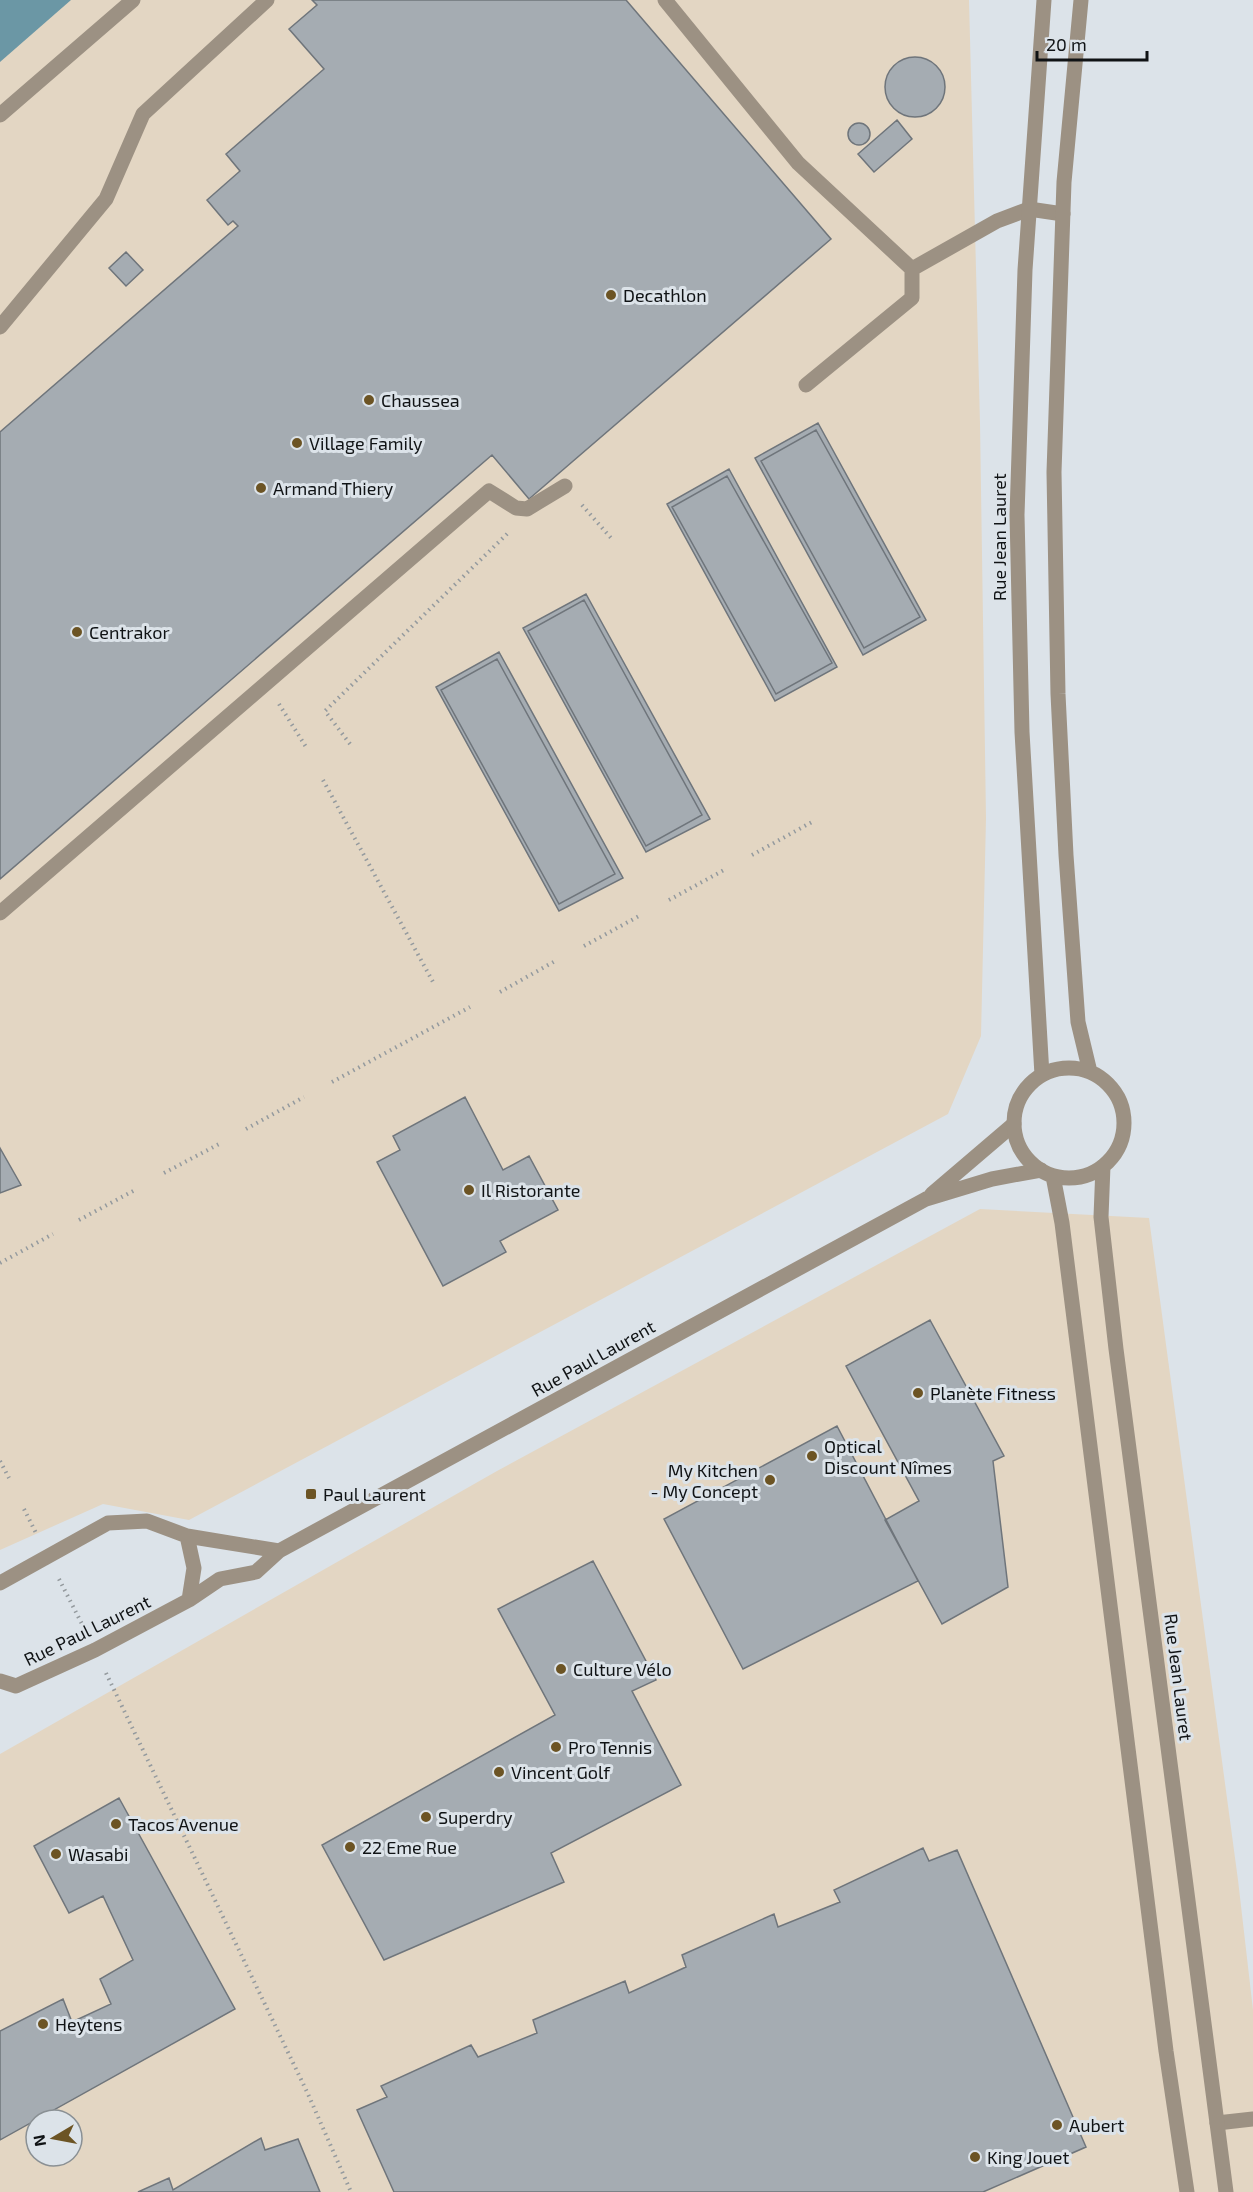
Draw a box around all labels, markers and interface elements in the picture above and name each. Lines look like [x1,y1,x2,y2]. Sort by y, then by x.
scale bar [1037,24,1146,62]
text: 20 m [1046,33,1087,55]
place label: Decathlon [623,284,707,306]
marker: Decathlon [604,288,618,302]
place label: Chaussea [381,389,460,411]
marker: Chaussea [362,393,376,407]
place label: Village Family [309,432,423,454]
marker: Village Family [290,436,304,450]
street label: Rue Jean Lauret [988,473,1010,601]
place label: Armand Thiery [273,477,394,499]
marker: Armand Thiery [254,481,268,495]
place label: Centrakor [89,621,170,643]
marker: Centrakor [70,625,84,639]
place label: Il Ristorante [481,1179,581,1201]
marker: Il Ristorante [462,1183,476,1197]
street label: Rue Paul Laurent [527,1315,659,1401]
place label: Planète Fitness [930,1382,1056,1404]
marker: Planète Fitness [911,1386,925,1400]
place label: Optical Discount Nîmes [824,1435,952,1478]
marker: Optical Discount Nîmes [805,1449,819,1463]
place label: My Kitchen - My Concept [650,1459,758,1502]
marker: My Kitchen - My Concept [763,1473,777,1487]
place label: Paul Laurent [323,1483,426,1505]
marker: Paul Laurent [304,1487,318,1501]
street label: Rue Paul Laurent [20,1590,154,1670]
street label: Rue Jean Lauret [1160,1612,1198,1742]
place label: Culture Vélo [573,1658,672,1680]
marker: Culture Vélo [554,1662,568,1676]
place label: Pro Tennis [568,1736,652,1758]
marker: Pro Tennis [549,1740,563,1754]
place label: Vincent Golf [511,1761,611,1783]
marker: Vincent Golf [492,1765,506,1779]
place label: Superdry [438,1806,513,1828]
marker: Superdry [419,1810,433,1824]
place label: Tacos Avenue [128,1813,239,1835]
marker: Tacos Avenue [109,1817,123,1831]
place label: 22 Eme Rue [362,1836,457,1858]
marker: 22 Eme Rue [343,1840,357,1854]
place label: Wasabi [68,1843,128,1865]
marker: Wasabi [49,1847,63,1861]
place label: Heytens [55,2013,122,2035]
marker: Heytens [36,2017,50,2031]
north arrow [24,2108,84,2168]
place label: Aubert [1069,2114,1125,2136]
marker: Aubert [1050,2118,1064,2132]
text: N [28,2133,49,2148]
place label: King Jouet [987,2146,1070,2168]
marker: King Jouet [968,2150,982,2164]

